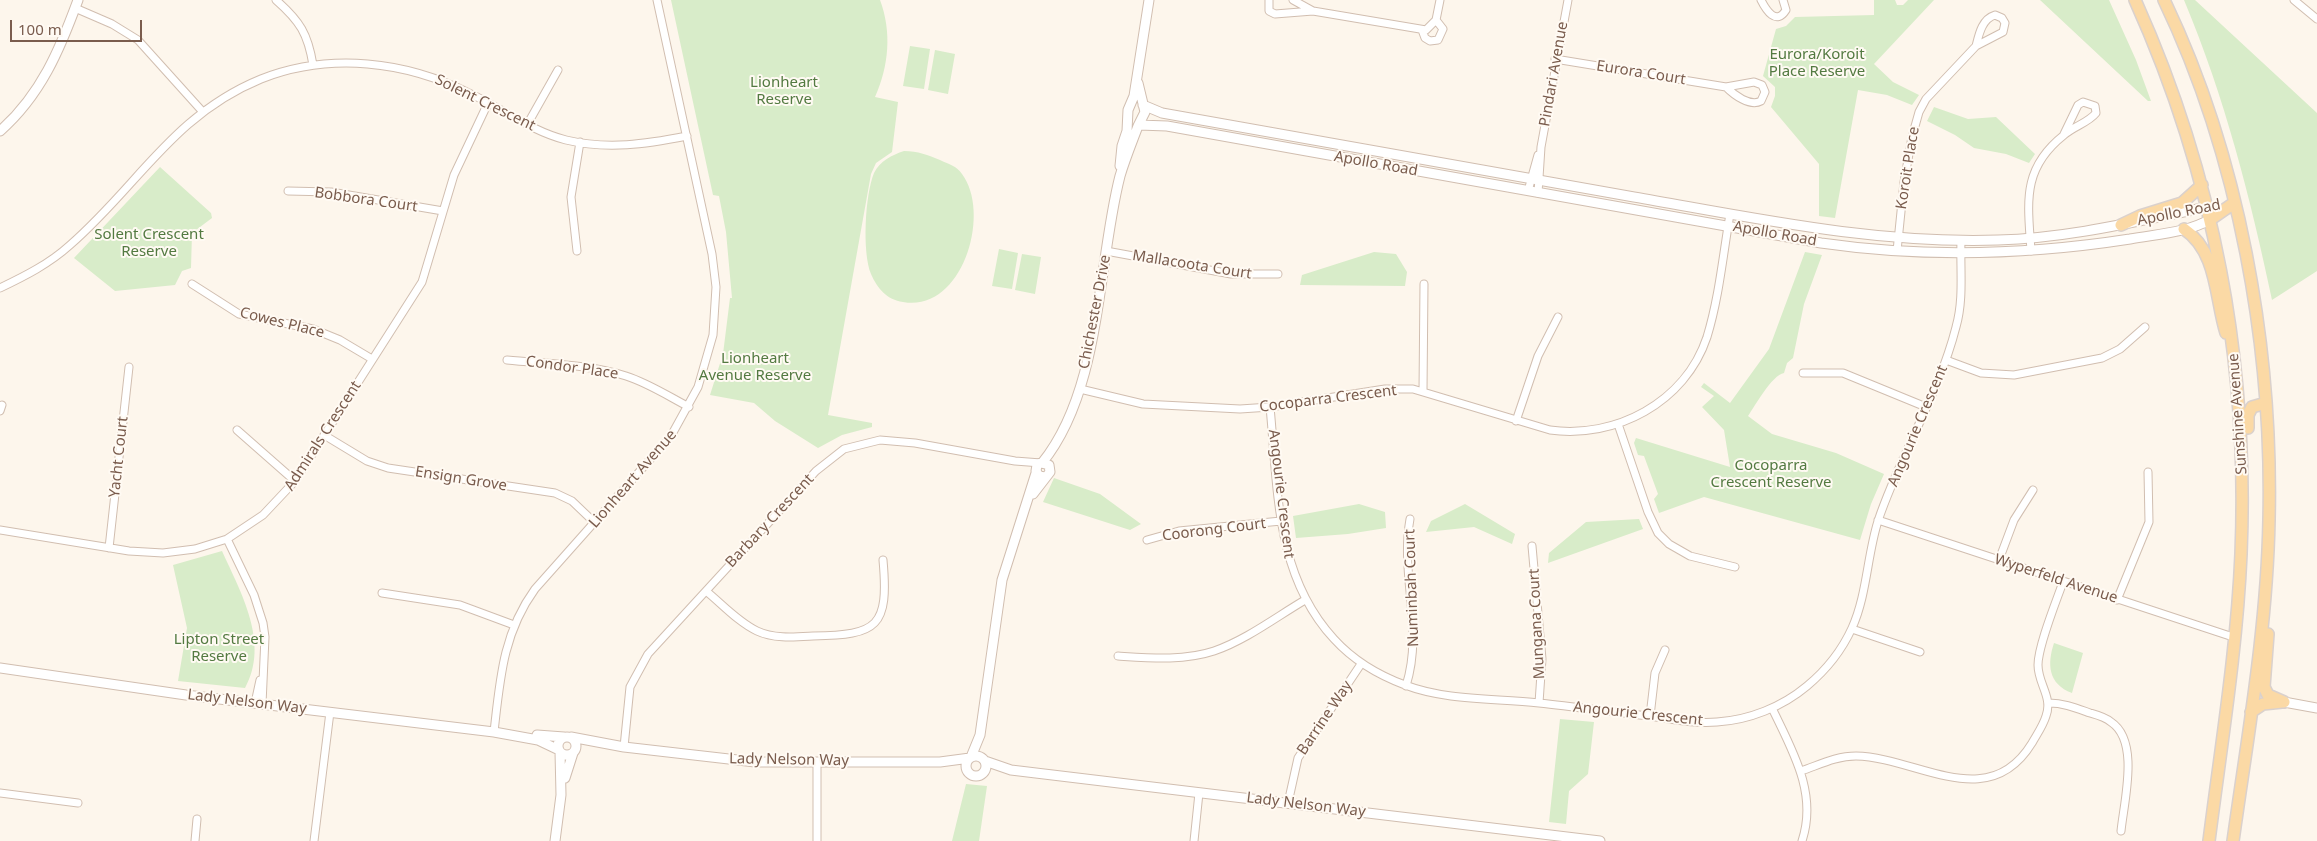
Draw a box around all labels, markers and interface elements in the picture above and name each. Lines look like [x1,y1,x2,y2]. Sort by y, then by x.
scale bar [12,10,145,42]
text: 100 m [18,19,62,39]
street label: Pindari Avenue [1536,20,1572,128]
park label: Eurora/Koroit Place Reserve [1769,46,1865,81]
street label: Eurora Court [1595,57,1687,89]
street label: Solent Crescent [432,71,538,135]
park label: Lionheart Reserve [750,74,818,109]
street label: Koroit Place [1893,125,1923,211]
street label: Apollo Road [1333,148,1419,180]
street label: Bobbora Court [313,184,419,216]
street label: Apollo Road [2136,196,2222,230]
street label: Apollo Road [1732,218,1818,250]
park label: Solent Crescent Reserve [94,226,204,261]
street label: Mallacoota Court [1131,247,1253,283]
street label: Chichester Drive [1075,253,1115,371]
street label: Cowes Place [238,304,326,342]
park label: Lionheart Avenue Reserve [699,350,811,385]
street label: Condor Place [525,353,619,383]
street label: Sunshine Avenue [2225,353,2251,475]
street label: Angourie Crescent [1884,363,1952,489]
street label: Admirals Crescent [281,378,365,494]
street label: Cocoparra Crescent [1258,382,1398,416]
street label: Yacht Court [106,416,132,498]
street label: Lionheart Avenue [585,426,681,532]
street label: Angourie Crescent [1264,428,1298,560]
park label: Cocoparra Crescent Reserve [1711,457,1831,492]
street label: Ensign Grove [414,463,508,495]
street label: Barbary Crescent [722,471,818,571]
street label: Coorong Court [1161,515,1267,545]
street label: Numinbah Court [1401,529,1423,647]
street label: Wyperfeld Avenue [1992,551,2120,607]
street label: Mungana Court [1525,568,1549,680]
park label: Lipton Street Reserve [174,631,264,666]
street label: Barrine Way [1294,677,1356,759]
street label: Lady Nelson Way [186,686,308,718]
street label: Angourie Crescent [1572,698,1704,730]
street label: Lady Nelson Way [729,750,849,770]
street label: Lady Nelson Way [1245,789,1367,821]

